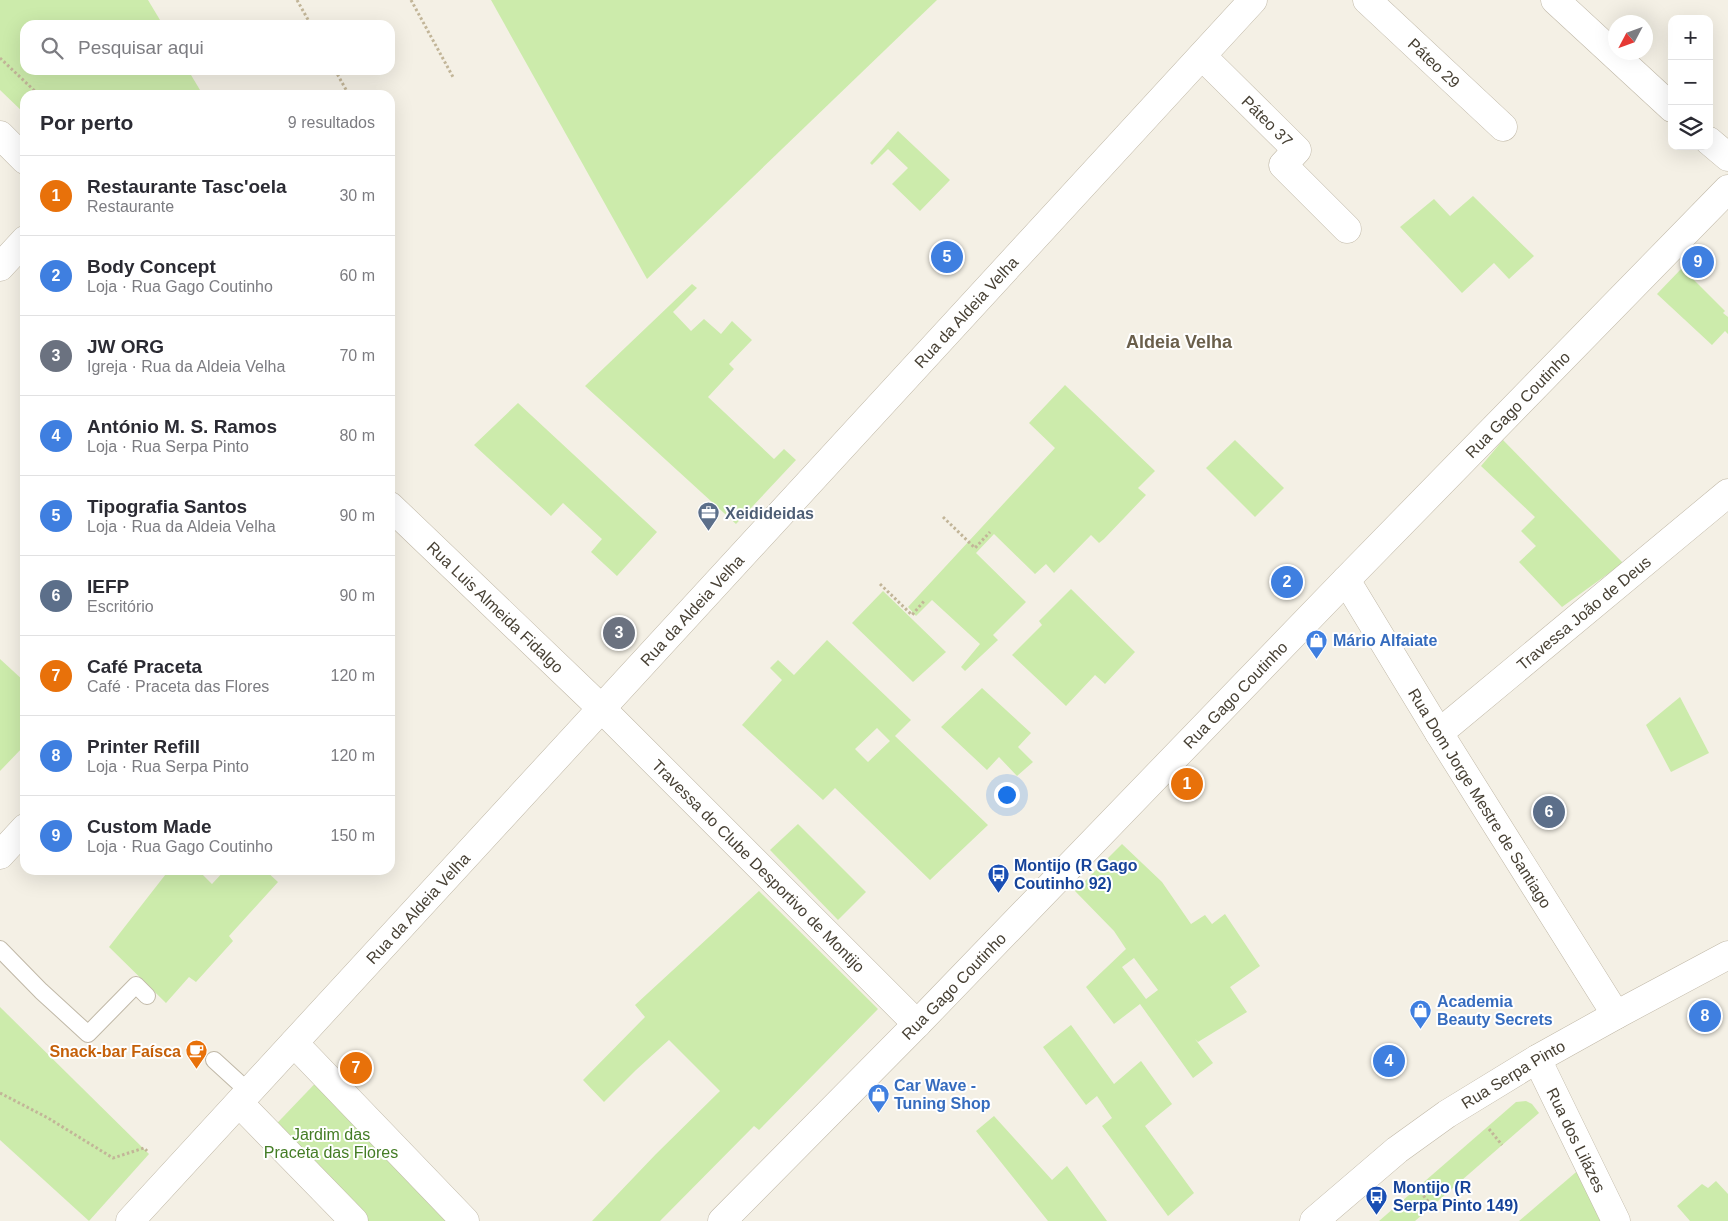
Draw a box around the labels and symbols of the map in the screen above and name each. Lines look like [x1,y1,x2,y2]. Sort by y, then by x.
north arrow [1608,15,1653,60]
street label: Páteo 29 [1405,35,1463,91]
street label: Páteo 37 [1238,92,1296,150]
pin: 5 [931,238,963,276]
pin: 9 [1682,243,1714,281]
street label: Rua da Aldeia Velha [911,253,1022,371]
district label: Aldeia Velha [1126,332,1233,352]
street label: Rua Gago Coutinho [1462,348,1573,461]
office icon: Xeidideidas [697,501,721,532]
place label: Xeidideidas [725,505,814,522]
street label: Rua Luis Almeida Fidalgo [424,538,567,676]
street label: Rua da Aldeia Velha [637,552,747,669]
street label: Travessa João de Deus [1514,553,1654,674]
pin: 2 [1271,563,1303,601]
pin: 3 [603,614,635,652]
shop icon: Mário Alfaiate [1305,628,1329,659]
place label: Mário Alfaiate [1333,632,1437,649]
street label: Rua Gago Coutinho [1180,638,1291,752]
street label: Rua Dom Jorge Mestre de Santiago [1405,685,1555,911]
street label: Travessa do Clube Desportivo de Montijo [649,756,868,976]
pin: 1 [1171,765,1203,803]
your location [994,782,1020,808]
pin: 6 [1533,793,1565,831]
street label: Rua da Aldeia Velha [363,850,473,967]
place label: Montijo (R Gago Coutinho 92) [1014,857,1138,892]
bus stop icon: Montijo (R Gago Coutinho 92) [986,862,1010,893]
street label: Rua Gago Coutinho [899,929,1009,1043]
place label: Academia Beauty Secrets [1437,993,1553,1028]
pin: 8 [1689,997,1721,1035]
shop icon: Academia Beauty Secrets [1409,998,1433,1029]
street label: Rua Serpa Pinto [1459,1037,1568,1112]
cafe icon: Snack-bar Faísca [185,1039,209,1070]
pin: 4 [1373,1042,1405,1080]
place label: Snack-bar Faísca [49,1043,181,1060]
pin: 7 [340,1049,372,1087]
place label: Car Wave - Tuning Shop [894,1077,991,1112]
shop icon: Car Wave - Tuning Shop [866,1082,890,1113]
street label: Rua dos Lilázes [1543,1085,1609,1195]
park label: Jardim das Praceta das Flores [264,1126,398,1161]
place label: Montijo (R Serpa Pinto 149) [1393,1179,1518,1214]
bus stop icon: Montijo (R Serpa Pinto 149) [1365,1184,1389,1215]

